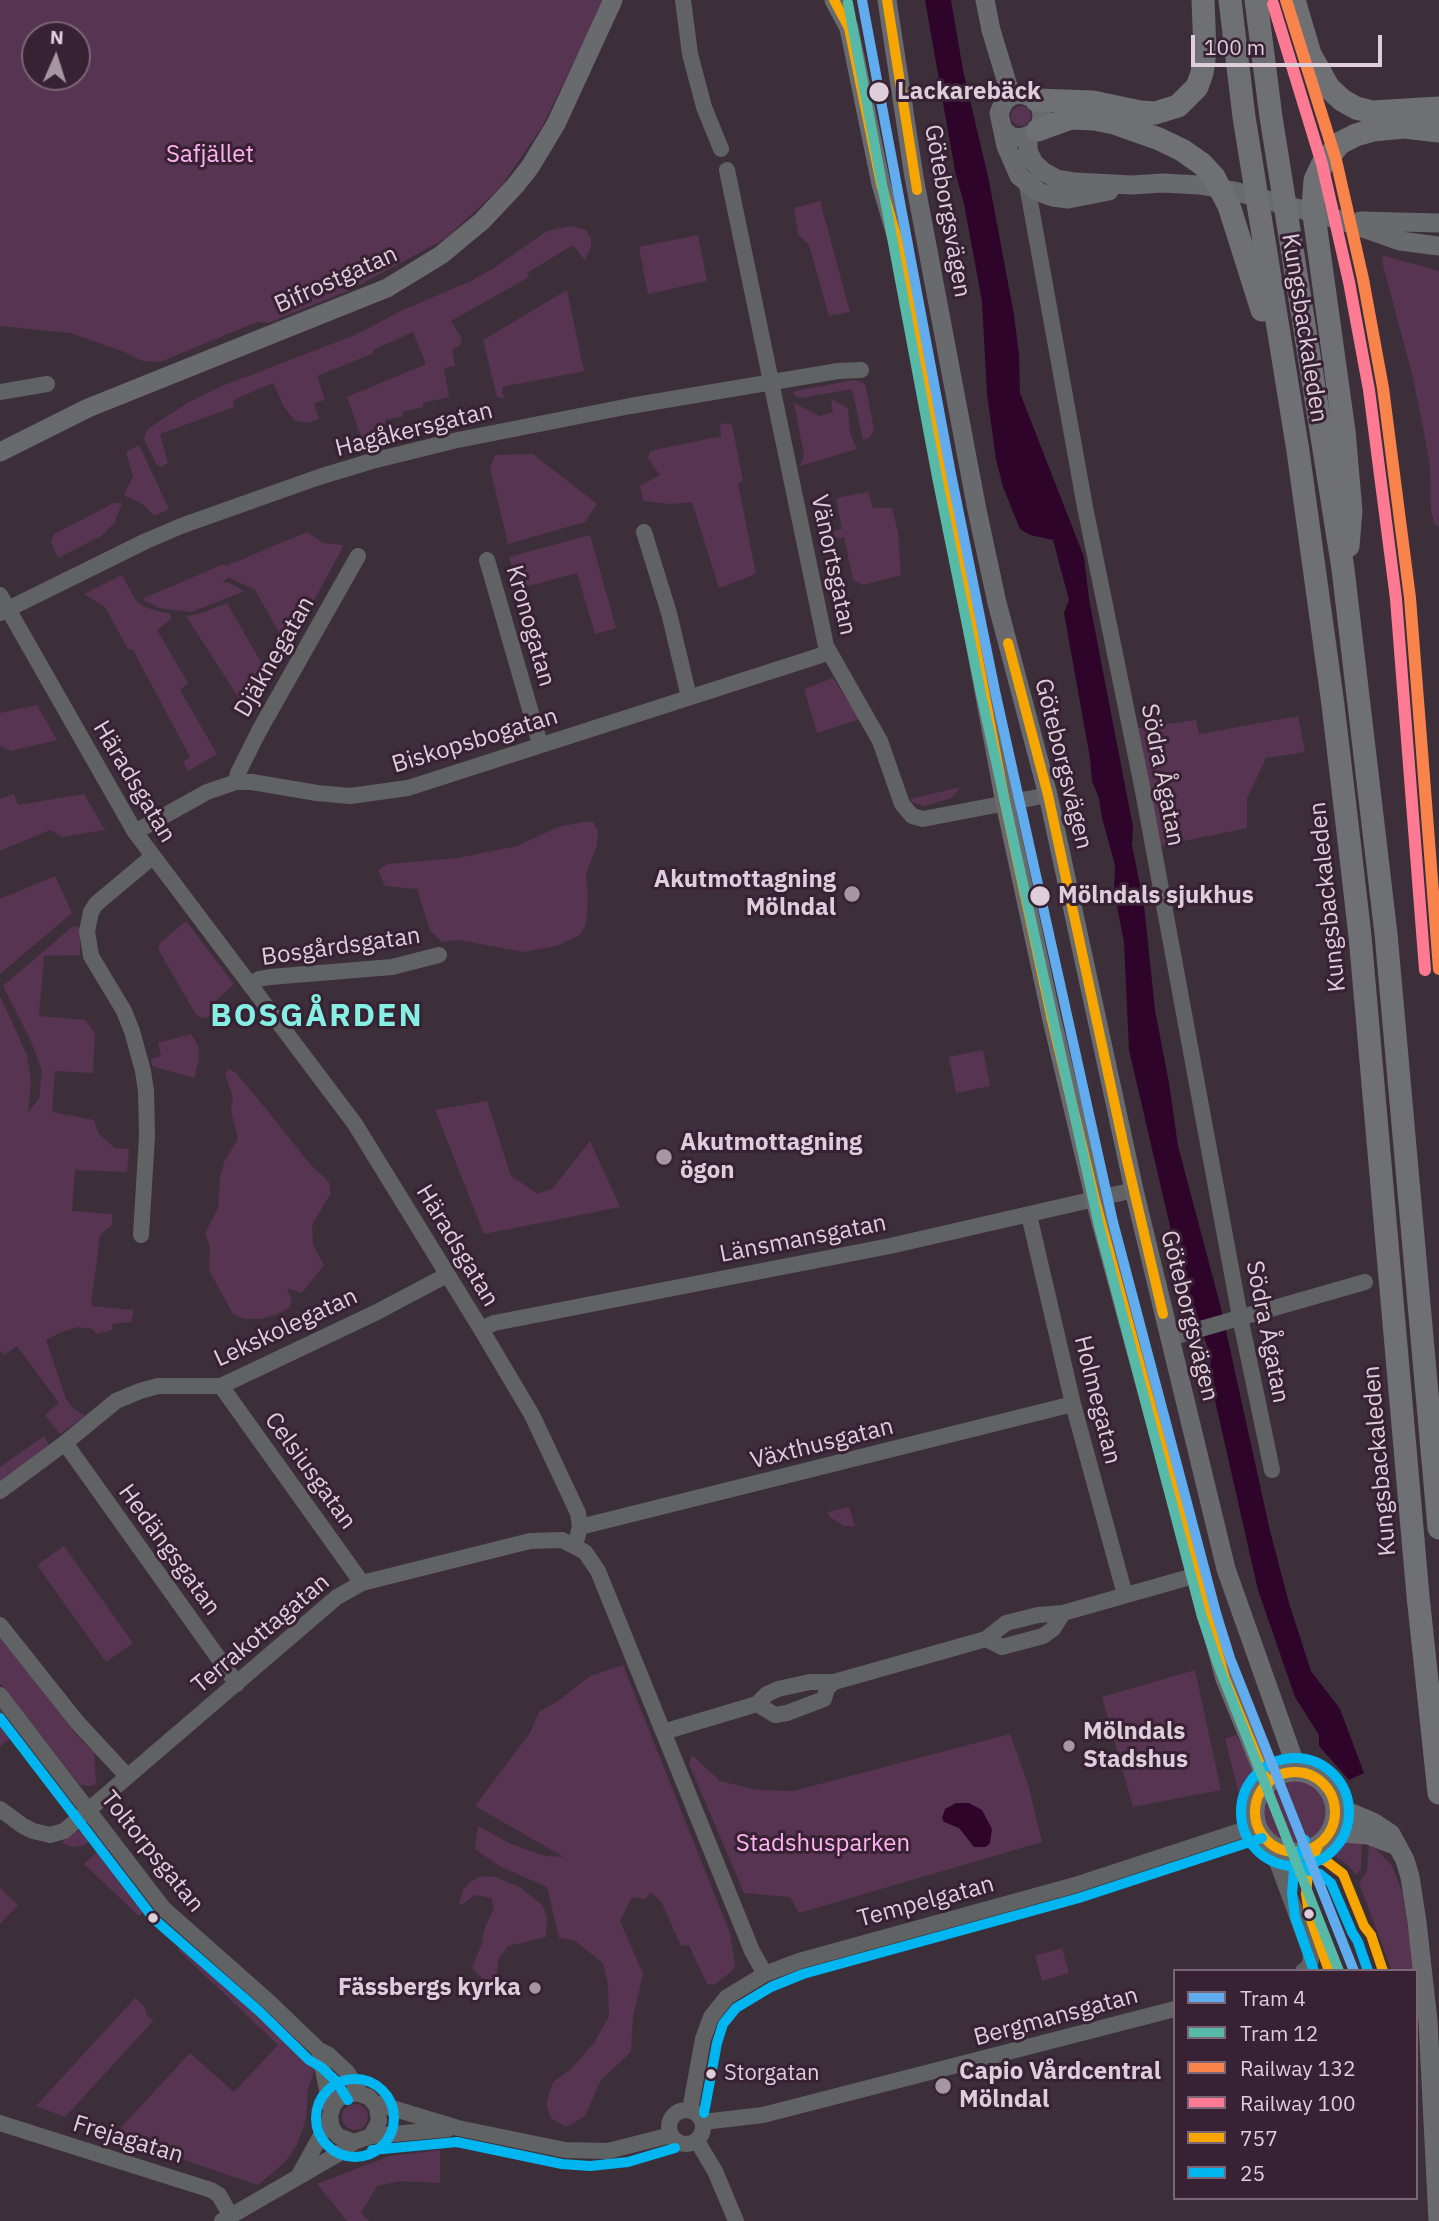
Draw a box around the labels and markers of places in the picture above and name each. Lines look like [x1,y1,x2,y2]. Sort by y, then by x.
place label: Lackarebäck [897,78,1041,106]
marker: Lackarebäck [867,80,891,104]
place label: Akutmottagning Mölndal [654,866,836,922]
place label: Mölndals sjukhus [1058,882,1254,910]
marker: Akutmottagning Mölndal [842,884,862,904]
marker: Mölndals sjukhus [1028,884,1052,908]
place label: Akutmottagning ögon [680,1129,862,1185]
marker: Akutmottagning ögon [654,1147,674,1167]
place label: Mölndals Stadshus [1083,1718,1188,1774]
marker: Mölndals Stadshus [1061,1738,1077,1754]
unlabelled marker [1302,1907,1316,1921]
unlabelled marker [146,1911,160,1925]
place label: Fässbergs kyrka [338,1974,521,2002]
marker: Fässbergs kyrka [527,1980,543,1996]
place label: Capio Vårdcentral Mölndal [959,2058,1161,2114]
place label: Storgatan [724,2061,820,2087]
marker: Storgatan [704,2067,718,2081]
marker: Capio Vårdcentral Mölndal [933,2076,953,2096]

